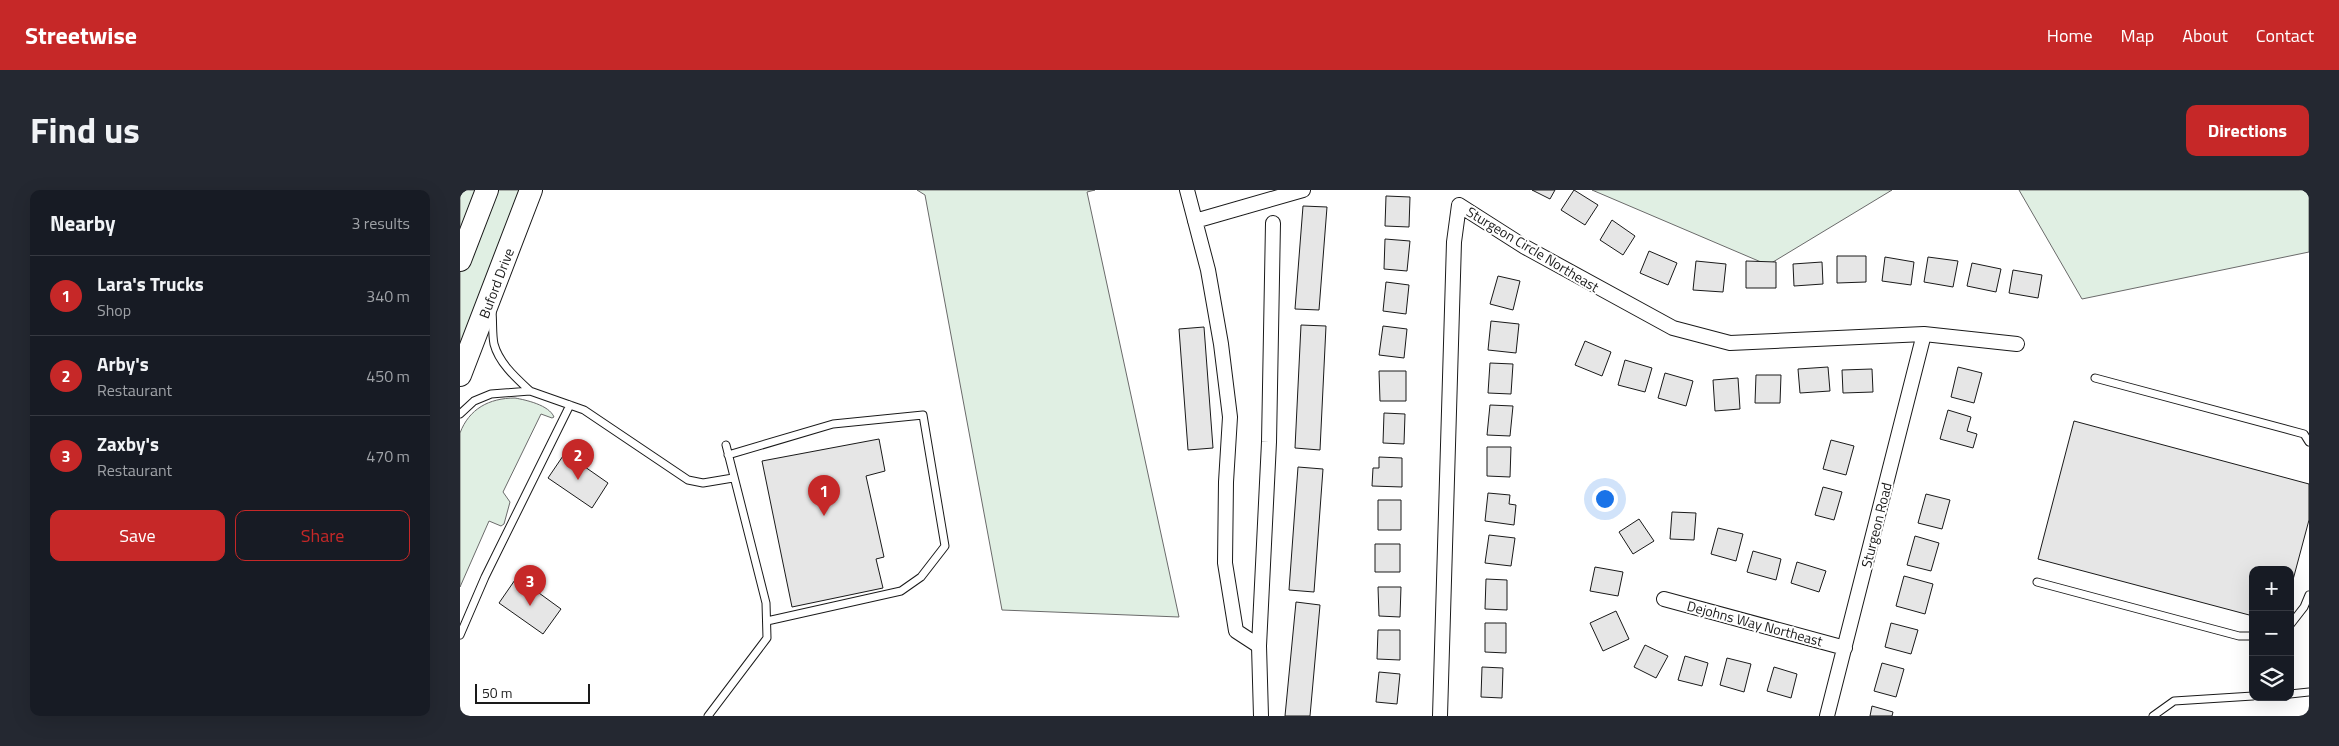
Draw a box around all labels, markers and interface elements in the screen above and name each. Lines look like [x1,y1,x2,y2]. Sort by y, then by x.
text: Streetwise [25,17,137,53]
text: Home [2047,22,2093,49]
text: Map [2121,22,2154,49]
text: About [2182,22,2228,49]
text: Contact [2256,22,2314,49]
text: Find us [30,103,140,157]
button: Directions [2186,105,2309,156]
street label: Sturgeon Circle Northeast [1463,201,1603,297]
text: Nearby [50,207,115,239]
text: 3 results [351,211,410,235]
street label: Buford Drive [473,245,519,321]
text: Lara's Trucks [97,269,204,298]
text: 1 [62,284,70,308]
text: 340 m [366,284,410,308]
text: Shop [97,298,131,322]
text: Arby's [97,349,149,378]
text: 2 [62,364,70,388]
text: 450 m [366,364,410,388]
text: Restaurant [97,378,172,402]
text: Zaxby's [97,429,159,458]
pin: 2 [562,439,594,480]
text: 3 [62,444,70,468]
text: 470 m [366,444,410,468]
text: Restaurant [97,458,172,482]
pin: 1 [808,475,840,516]
street label: Sturgeon Road [1855,480,1897,570]
your location [1592,486,1618,512]
button: Save [50,510,225,561]
button: Share [235,510,410,561]
pin: 3 [514,565,546,606]
map controls [2249,566,2294,701]
button: + [2249,566,2294,611]
street label: Dejohns Way Northeast [1685,595,1825,651]
button: − [2249,611,2294,656]
button: layers [2249,656,2294,701]
scale bar [475,681,590,704]
text: 50 m [482,682,512,703]

